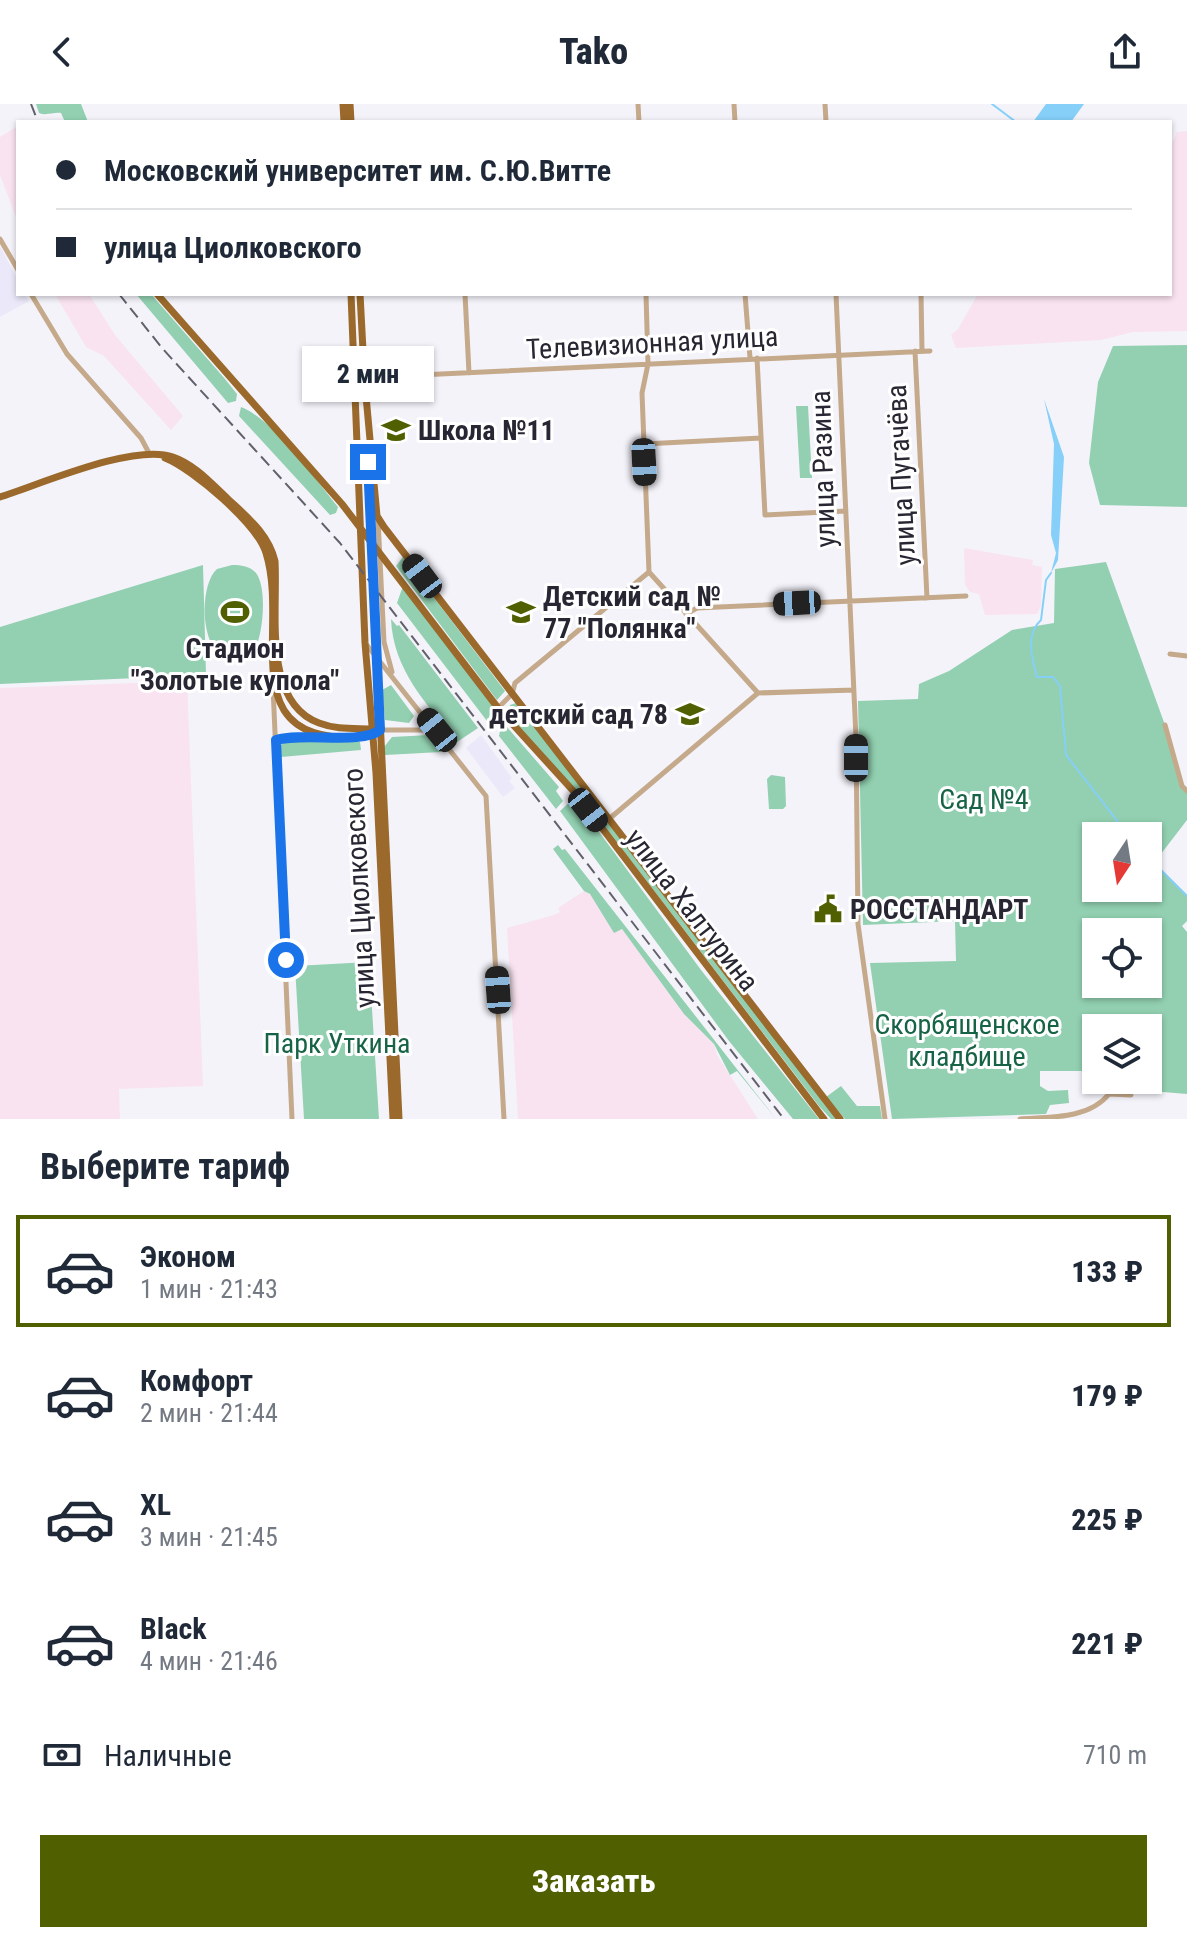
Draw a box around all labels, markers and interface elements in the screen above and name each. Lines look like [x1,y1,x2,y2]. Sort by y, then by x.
icon: back [40,30,84,74]
icon: share [1103,30,1147,74]
text: Tako [559,31,628,73]
text: Московский университет им. С.Ю.Витте [104,153,611,188]
text: улица Циолковского [104,230,362,265]
street label: Телевизионная улица [525,320,779,366]
callout: 2 мин [302,346,434,402]
text: 2 мин [337,359,399,389]
street label: улица Пугачёва [880,384,922,566]
street label: улица Разина [804,390,842,548]
place label: Школа №11 [418,414,555,447]
school or university icon: Школа №11 [381,415,411,445]
car [631,437,657,487]
route end [350,444,386,480]
car [398,550,446,602]
place label: Детский сад № 77 "Полянка" [543,580,721,645]
car [772,590,822,616]
sports icon: Стадион "Золотые купола" [220,597,250,627]
school or university icon: Детский сад № 77 "Полянка" [506,597,536,627]
place label: Стадион "Золотые купола" [131,632,339,697]
place label: детский сад 78 [489,698,668,731]
school or university icon: детский сад 78 [675,699,705,729]
car [413,704,461,756]
car [844,734,868,782]
street label: улица Циолковского [336,767,382,1009]
park label: Сад №4 [939,783,1029,816]
car [564,784,612,836]
street label: улица Халтурина [618,822,766,998]
north arrow [1082,822,1162,902]
map controls [1082,822,1162,1094]
place label: РОССТАНДАРТ [850,893,1028,926]
public building icon: РОССТАНДАРТ [813,894,843,924]
button: locate [1082,918,1162,998]
route start [268,942,304,978]
car [484,965,512,1015]
park label: Скорбященское кладбище [874,1008,1060,1073]
button: layers [1082,1014,1162,1094]
park label: Парк Уткина [263,1027,411,1060]
text: Выберите тариф [40,1146,290,1188]
icon: car [44,1235,116,1307]
text: Эконом [140,1239,236,1274]
text: 133 ₽ [1071,1254,1143,1289]
text: 1 мин · 21:43 [140,1274,278,1304]
icon: car [44,1359,116,1431]
text: Комфорт [140,1363,253,1398]
text: 179 ₽ [1071,1378,1143,1413]
text: 2 мин · 21:44 [140,1398,278,1428]
icon: car [44,1483,116,1555]
text: XL [140,1487,171,1522]
text: 225 ₽ [1071,1502,1143,1537]
text: 3 мин · 21:45 [140,1522,278,1552]
icon: car [44,1607,116,1679]
text: Black [140,1611,207,1646]
text: 221 ₽ [1071,1626,1143,1661]
text: 4 мин · 21:46 [140,1646,278,1676]
icon: cash [40,1733,84,1777]
text: Наличные [104,1738,232,1773]
text: 710 m [1083,1740,1147,1770]
button: Заказать [40,1835,1147,1927]

